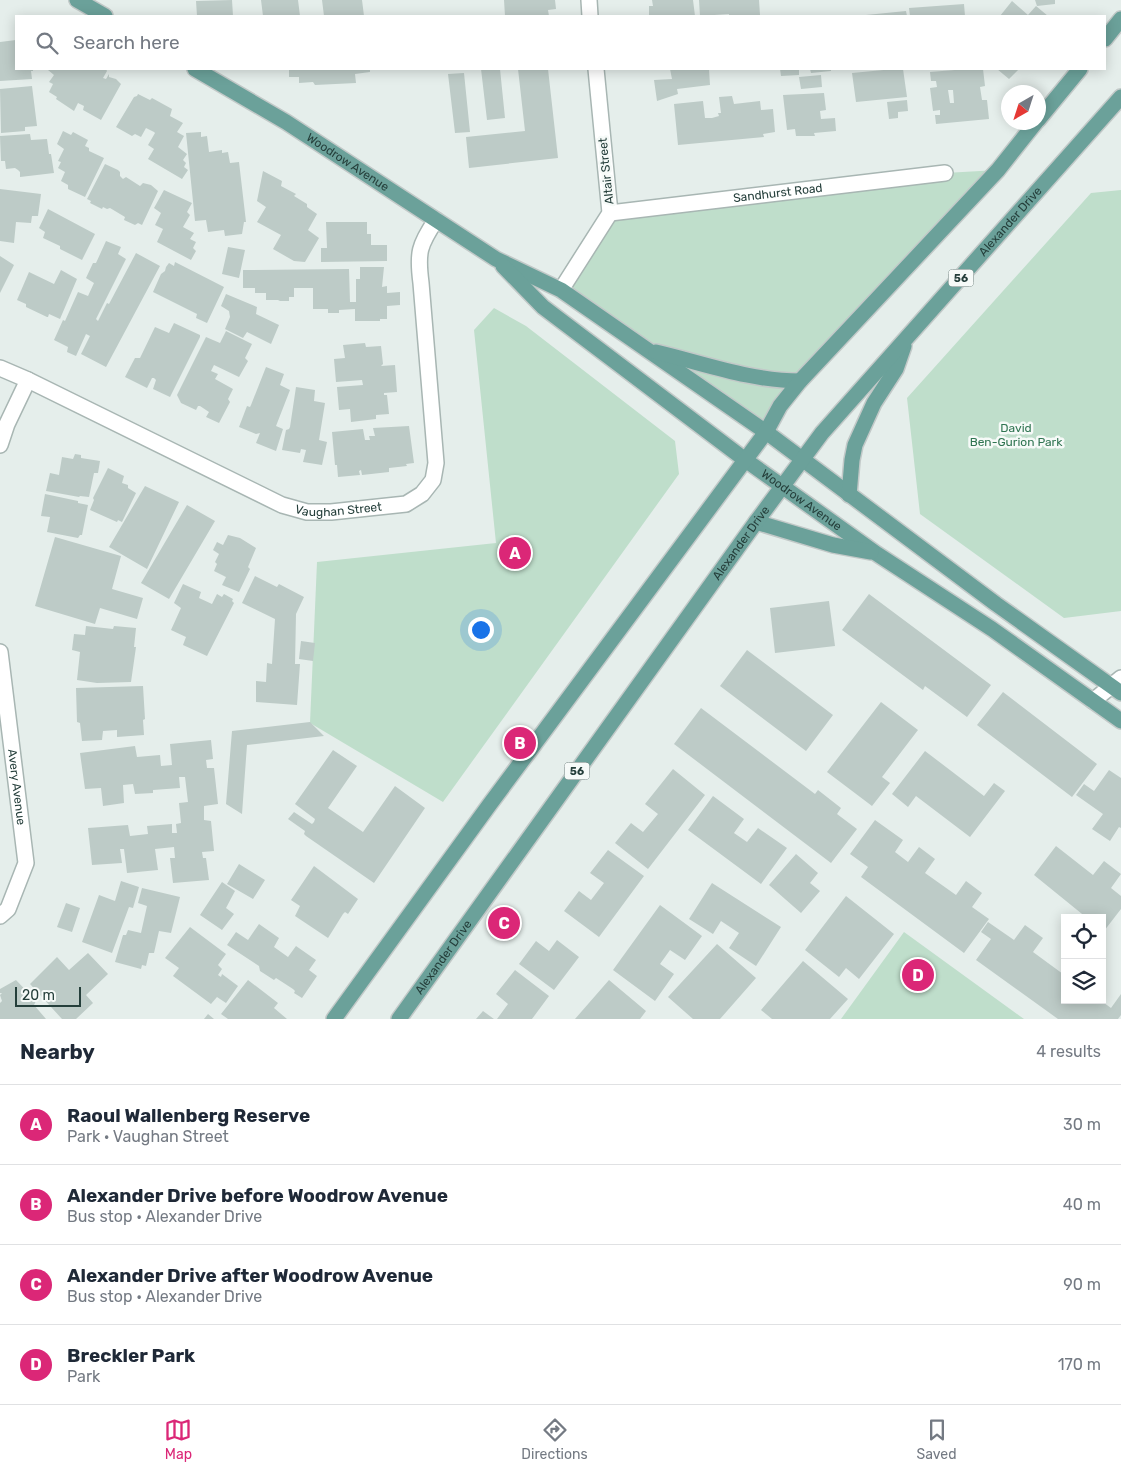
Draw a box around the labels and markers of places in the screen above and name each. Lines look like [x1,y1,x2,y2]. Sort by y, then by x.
pin: A [499,534,531,572]
pin: B [504,724,536,762]
pin: C [488,904,520,942]
pin: D [902,956,934,994]

